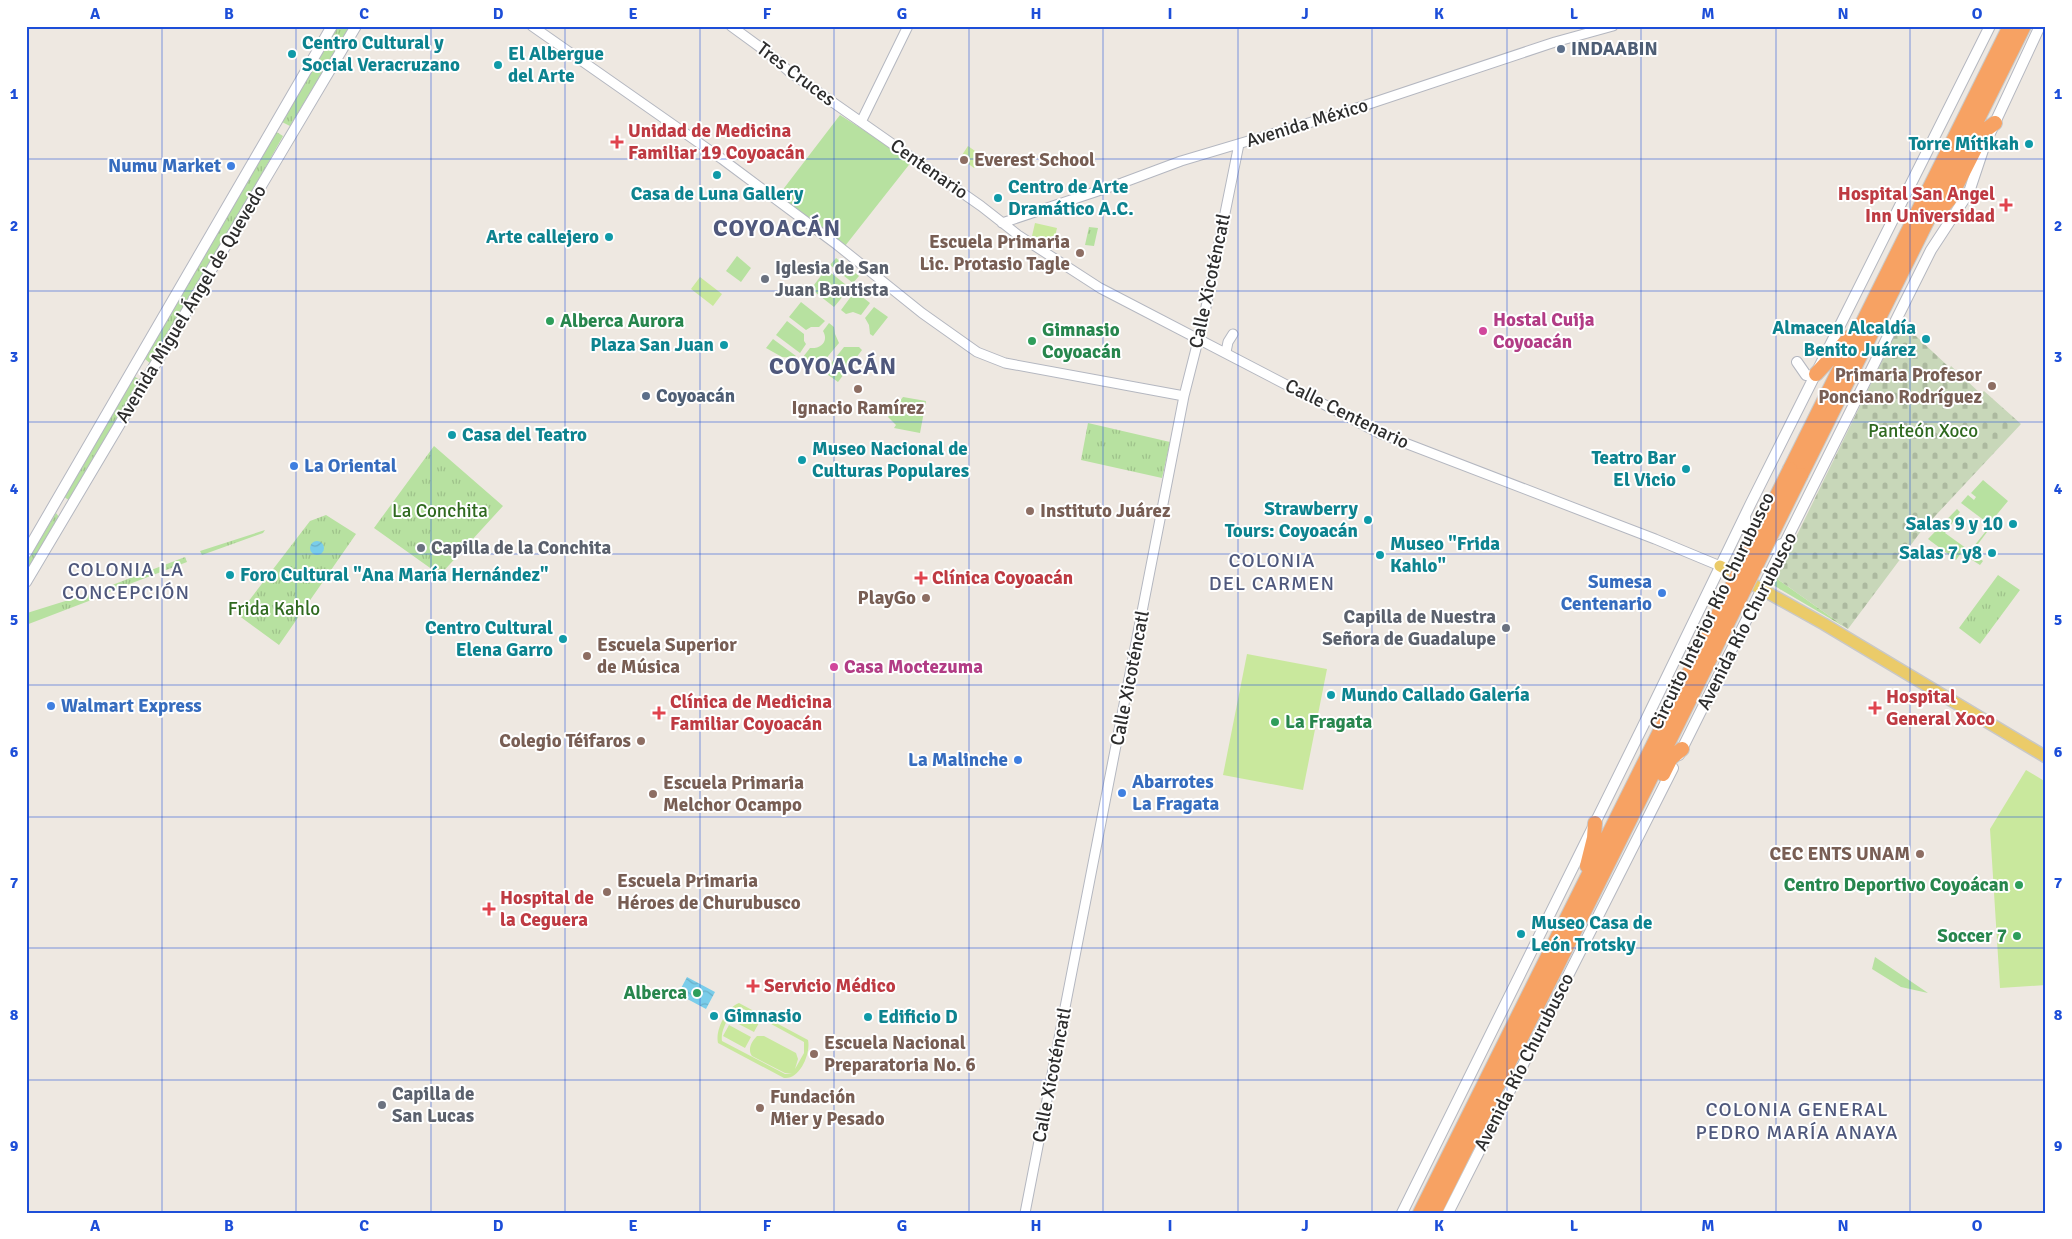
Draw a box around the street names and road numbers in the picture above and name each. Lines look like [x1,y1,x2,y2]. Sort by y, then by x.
street label: Tres Cruces [752,37,840,111]
street label: Avenida México [1243,93,1371,153]
street label: Centenario [885,133,973,205]
street label: Avenida Miguel Ángel de Quevedo [110,180,272,427]
street label: Calle Xicoténcatl [1184,211,1236,351]
street label: Calle Centenario [1281,374,1413,454]
street label: Circuito Interior Río Churubusco [1644,488,1780,734]
street label: Avenida Río Churubusco [1692,528,1802,714]
street label: Calle Xicoténcatl [1105,608,1155,748]
street label: Avenida Río Churubusco [1469,969,1579,1155]
street label: Calle Xicoténcatl [1027,1005,1077,1145]

